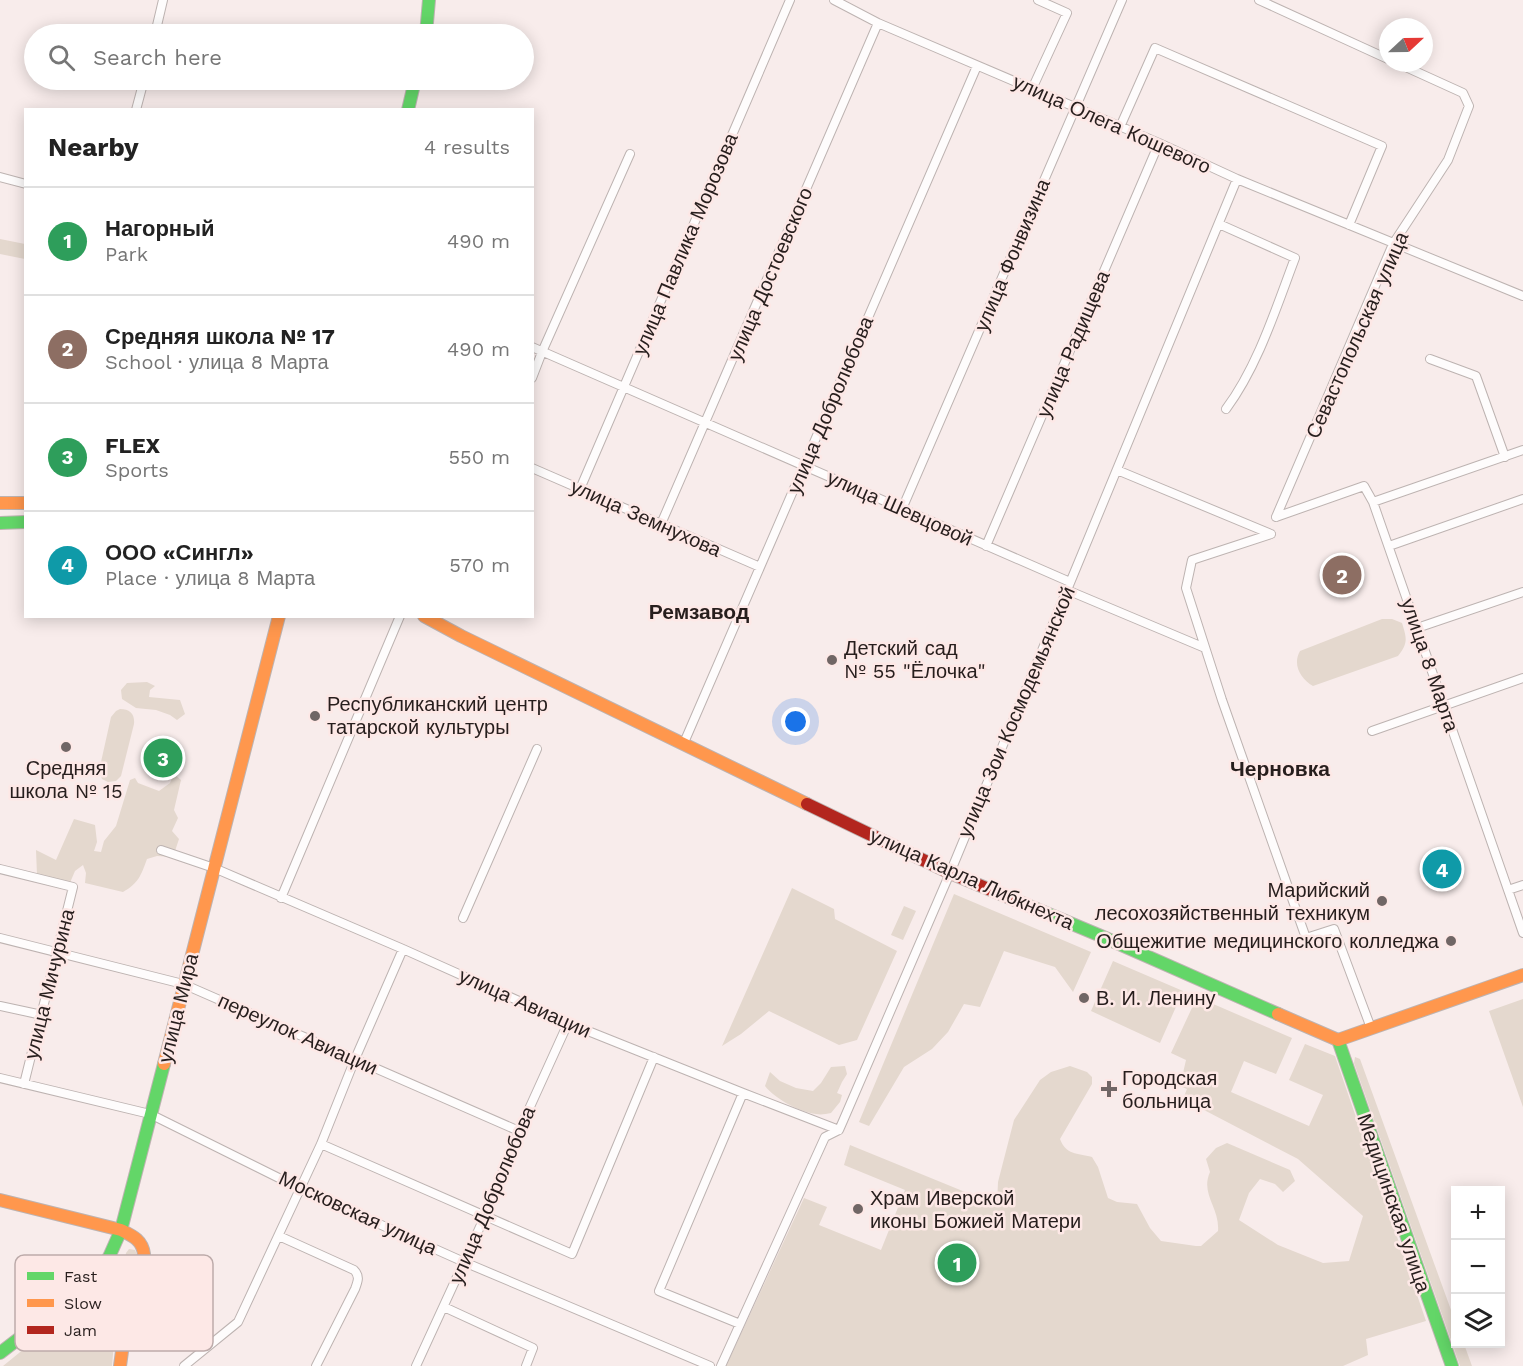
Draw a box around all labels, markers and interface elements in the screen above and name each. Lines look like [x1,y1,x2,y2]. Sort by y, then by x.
north arrow [1379,18,1433,72]
search box [24,24,534,90]
icon: search [45,41,78,74]
text: Search here [93,45,222,70]
street label: улица Олега Кошевого [1009,69,1215,179]
street label: улица Павлика Морозова [627,128,743,359]
text: Nearby [48,132,139,162]
text: 4 results [424,135,510,159]
street label: улица Фонвизина [969,174,1055,335]
street label: улица Достоевского [723,184,817,364]
text: Нагорный [105,216,214,241]
street label: Севастопольская улица [1301,227,1414,442]
text: 1 [63,229,72,253]
text: 490 m [447,229,510,253]
text: Park [105,242,148,266]
street label: улица Радищева [1031,266,1115,421]
street label: улица Добролюбова [782,312,879,497]
text: Средняя школа № 17 [105,324,335,349]
text: 2 [62,337,73,361]
text: 490 m [447,337,510,361]
text: School · улица 8 Марта [105,350,329,374]
text: FLEX [105,433,160,458]
text: 3 [62,445,73,469]
text: 550 m [448,445,510,469]
text: Sports [105,458,169,482]
street label: улица Шевцовой [823,465,977,551]
street label: улица Земнухова [567,474,726,562]
text: ООО «Сингл» [105,540,254,565]
pin: 2 [1322,552,1362,598]
text: 4 [61,553,74,577]
text: 570 m [449,553,510,577]
text: Place · улица 8 Марта [105,566,315,590]
street label: улица Зои Космодемьянской [952,583,1080,841]
street label: улица 8 Марта [1396,595,1464,736]
district label: Ремзавод [649,599,749,624]
place label: Детский сад № 55 "Ёлочка" [844,636,986,683]
marker: Детский сад № 55 "Ёлочка" [825,653,839,667]
place label: Республиканский центр татарской культуры [327,692,548,739]
your location [781,707,810,736]
marker: Республиканский центр татарской культуры [308,709,322,723]
pin: 3 [144,736,182,780]
marker: Средняя школа № 15 [59,740,73,754]
place label: Средняя школа № 15 [9,756,123,803]
district label: Черновка [1230,756,1330,781]
street label: улица Карла Либкнехта [866,823,1078,935]
pin: 4 [1422,846,1462,892]
place label: Марийский лесохозяйственный техникум [1095,878,1370,925]
marker: Марийский лесохозяйственный техникум [1375,894,1389,908]
street label: улица Мичурина [19,905,80,1062]
place label: Общежитие медицинского колледжа [1096,929,1440,953]
marker: Общежитие медицинского колледжа [1444,934,1458,948]
street label: улица Мира [153,950,203,1065]
street label: улица Авиации [455,963,595,1043]
place label: В. И. Ленину [1096,986,1216,1010]
street label: переулок Авиации [214,988,382,1080]
marker: В. И. Ленину [1077,991,1091,1005]
place label: Городская больница [1122,1066,1217,1113]
marker: Городская больница [1100,1080,1118,1098]
street label: улица Добролюбова [444,1102,541,1287]
street label: Медицинская улица [1352,1111,1436,1296]
street label: Московская улица [275,1166,442,1260]
place label: Храм Иверской иконы Божией Матери [870,1186,1081,1233]
map controls [1451,1186,1505,1348]
button: + [1451,1186,1505,1240]
marker: Храм Иверской иконы Божией Матери [851,1202,865,1216]
pin: 1 [938,1240,976,1286]
button: − [1451,1240,1505,1294]
legend [15,1255,213,1351]
text: Fast [64,1267,97,1286]
text: Slow [64,1294,102,1313]
button: layers [1451,1294,1505,1348]
text: Jam [64,1321,97,1340]

